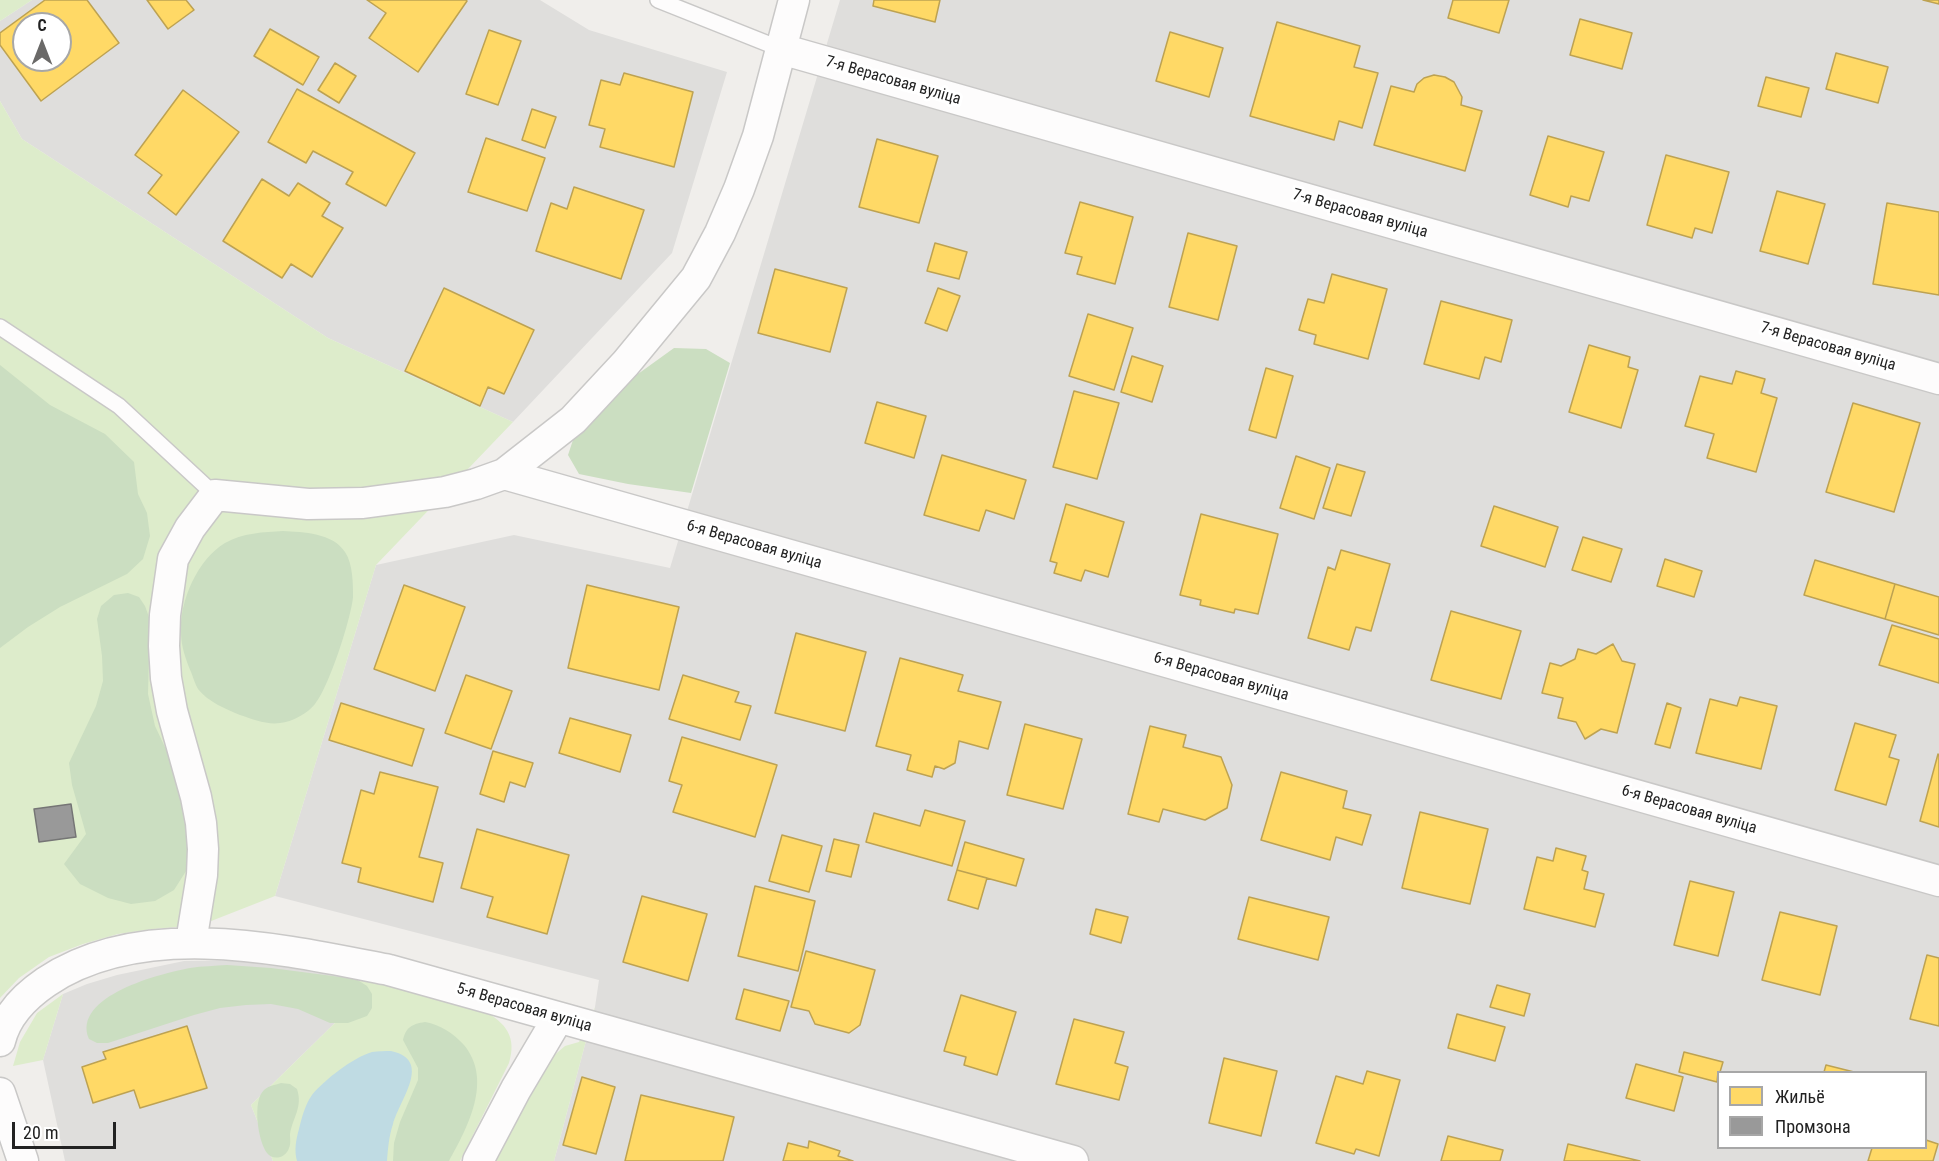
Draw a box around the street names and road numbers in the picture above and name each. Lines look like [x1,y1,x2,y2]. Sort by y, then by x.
street label: 7-я Верасовая вуліца [823,53,963,109]
street label: 7-я Верасовая вуліца [1290,186,1430,242]
street label: 7-я Верасовая вуліца [1758,319,1898,375]
street label: 6-я Верасовая вуліца [684,517,824,573]
street label: 6-я Верасовая вуліца [1151,649,1291,705]
street label: 6-я Верасовая вуліца [1619,782,1759,838]
street label: 5-я Верасовая вуліца [454,980,594,1036]

